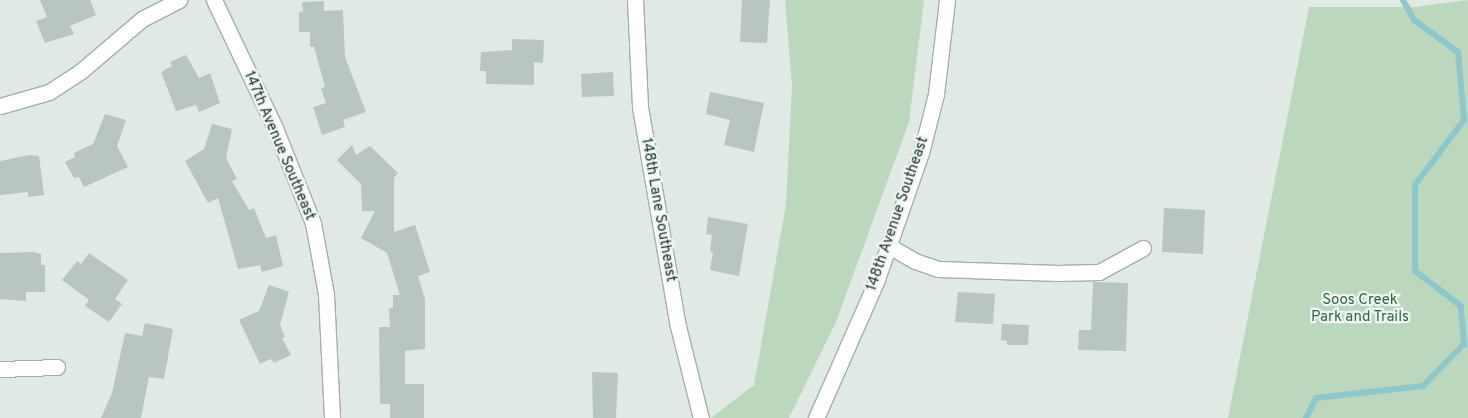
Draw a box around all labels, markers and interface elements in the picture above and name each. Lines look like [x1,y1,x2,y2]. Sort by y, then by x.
street label: 147th Avenue Southeast [239,68,319,224]
street label: 148th Avenue Southeast [863,134,933,294]
street label: 148th Lane Southeast [636,137,680,283]
park label: Soos Creek Park and Trails [1311,291,1409,326]

